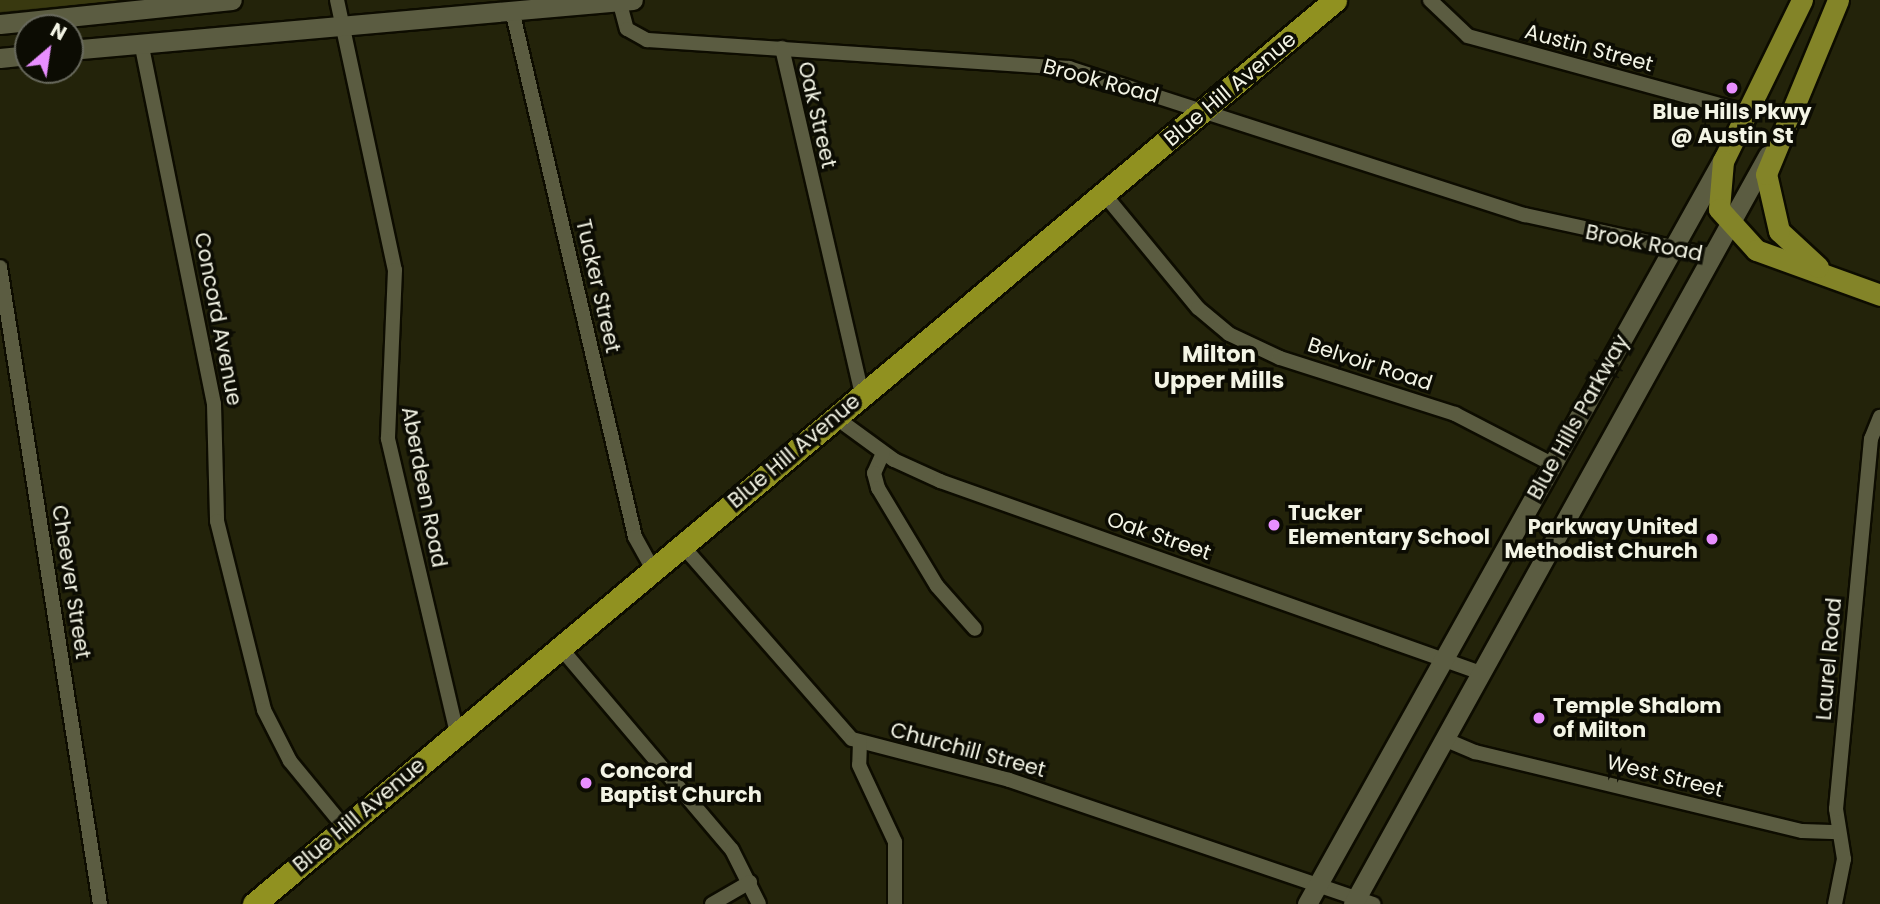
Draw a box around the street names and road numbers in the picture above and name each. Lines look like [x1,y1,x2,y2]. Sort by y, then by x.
street label: Austin Street [1522,19,1656,77]
street label: Blue Hill Avenue [1159,26,1301,152]
street label: Brook Road [1040,53,1162,109]
street label: Oak Street [793,59,841,171]
street label: Tucker Street [570,217,626,355]
street label: Brook Road [1583,219,1705,267]
street label: Concord Avenue [189,230,247,408]
street label: Blue Hills Parkway [1522,330,1634,504]
street label: Belvoir Road [1305,332,1435,396]
street label: Blue Hill Avenue [723,388,865,514]
street label: Aberdeen Road [396,405,452,569]
street label: Cheever Street [46,503,96,661]
street label: Oak Street [1104,506,1214,566]
street label: Laurel Road [1811,597,1847,721]
street label: Churchill Street [888,717,1048,783]
street label: West Street [1604,749,1726,803]
street label: Blue Hill Avenue [288,752,430,878]

